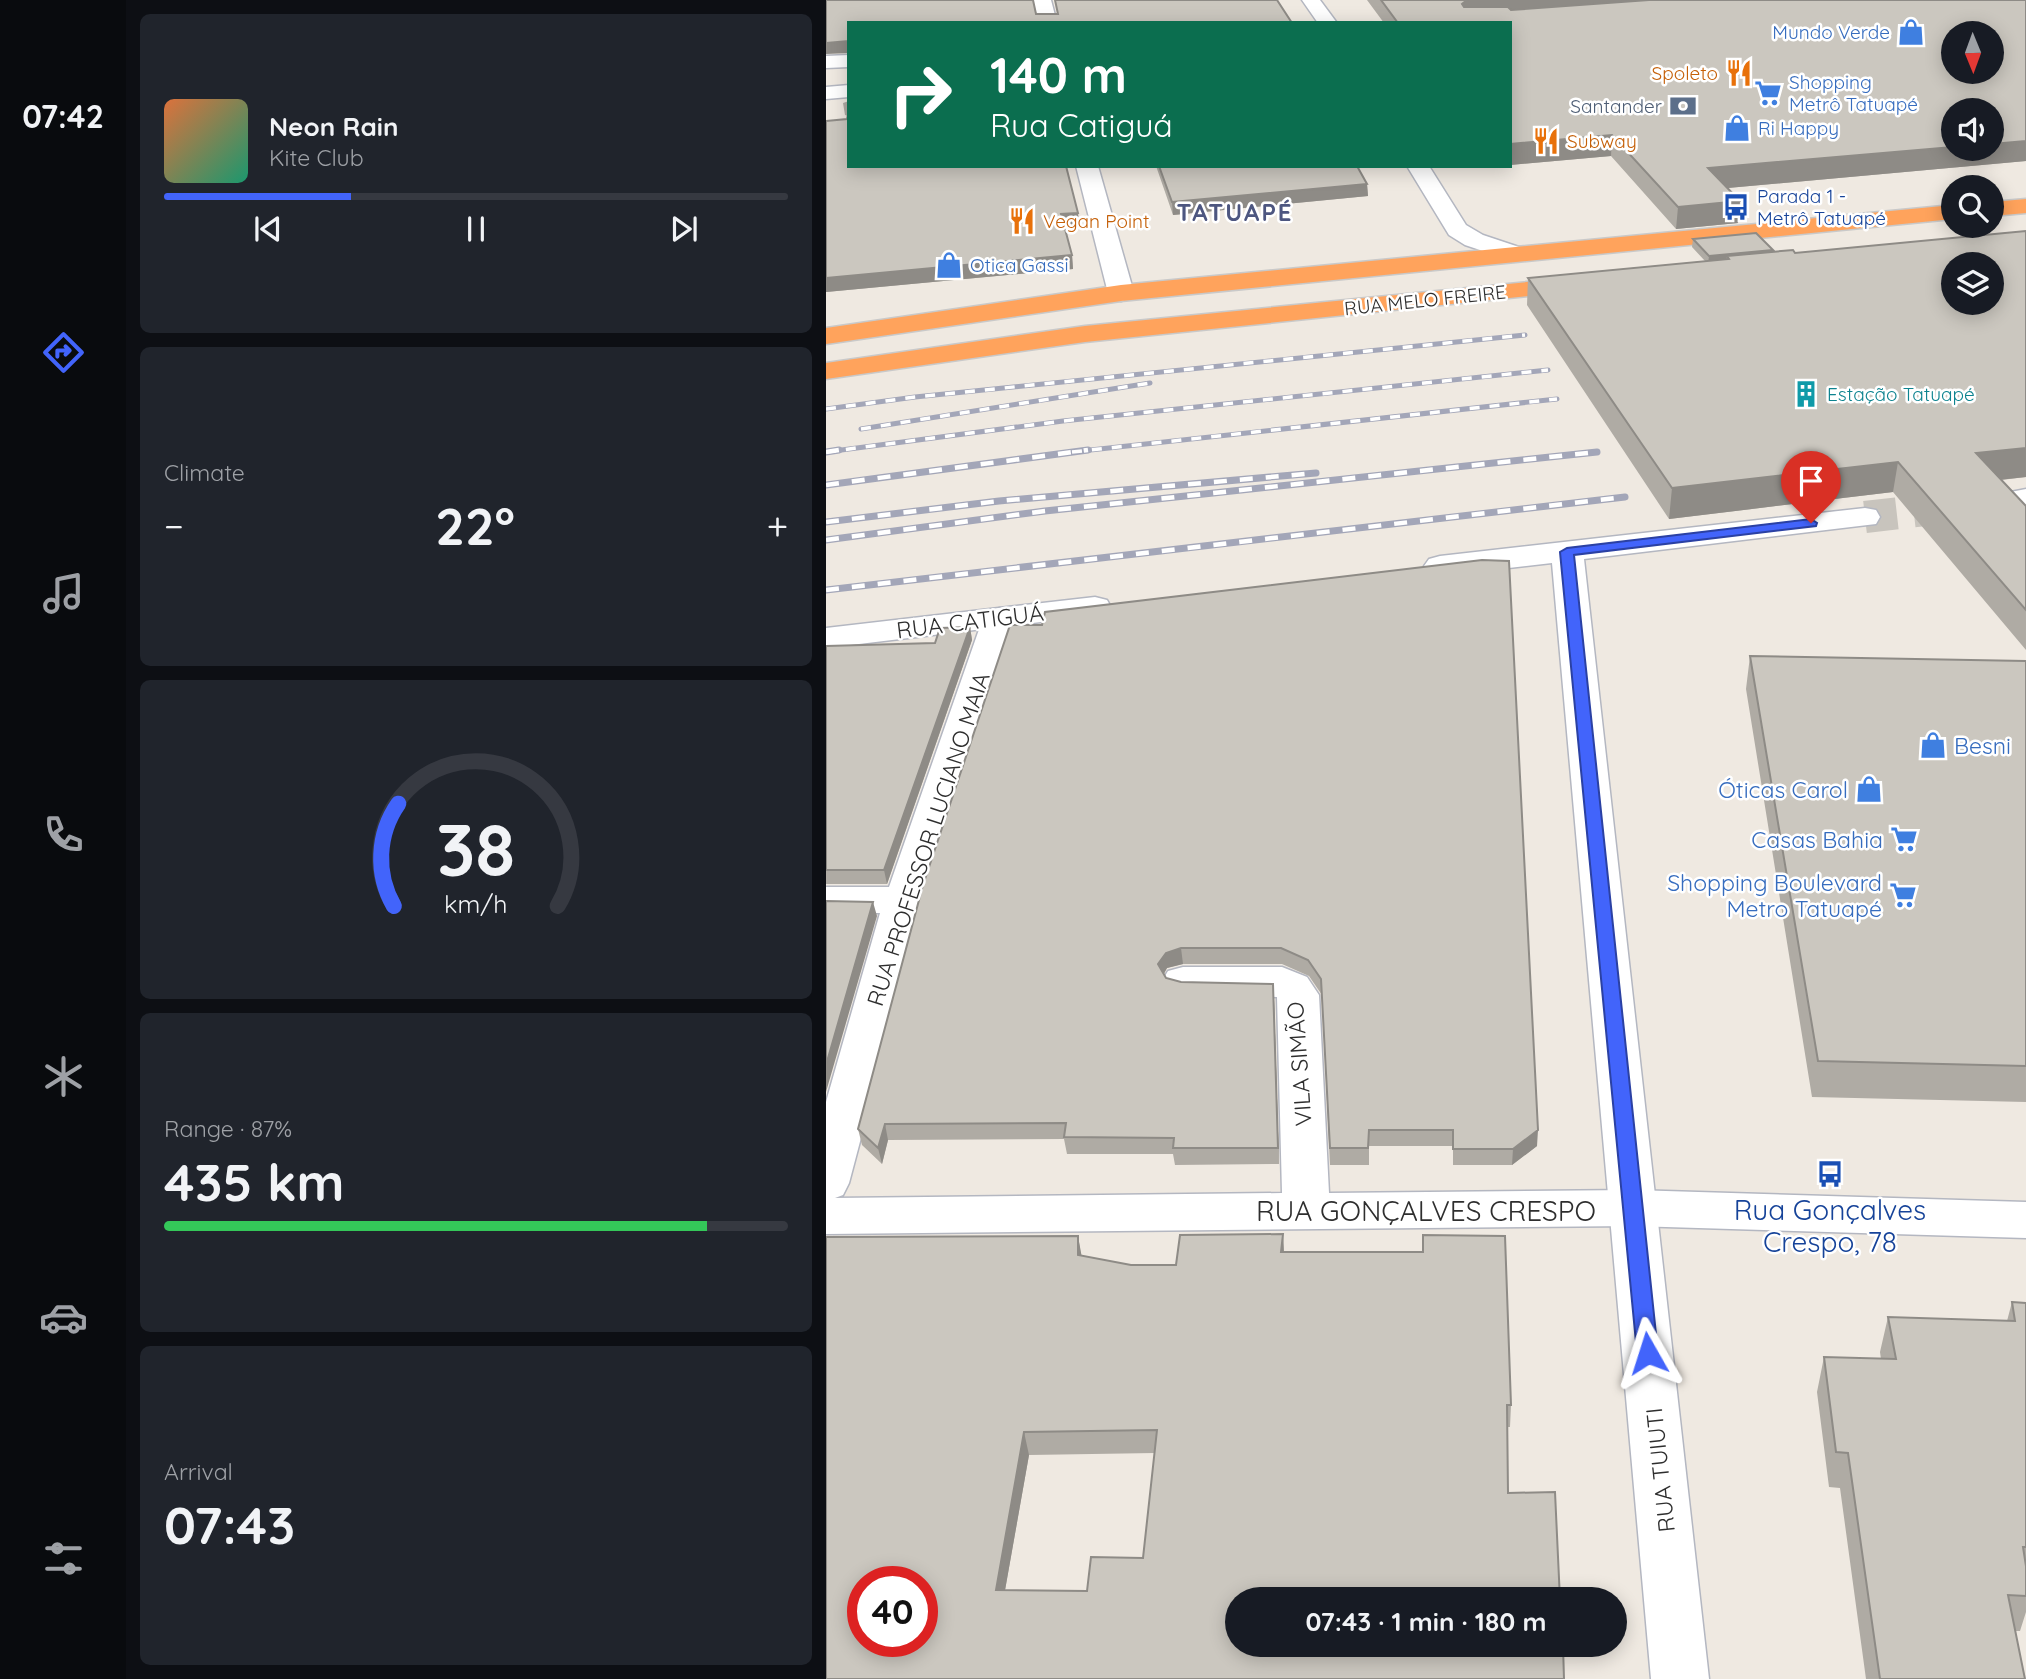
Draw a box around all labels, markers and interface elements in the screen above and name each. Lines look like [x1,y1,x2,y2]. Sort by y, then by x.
shop icon: Mundo Verde [1896,17,1926,47]
place label: Mundo Verde [1772,20,1890,44]
north arrow [1941,21,2004,84]
map controls [1941,21,2004,315]
text: 140 m [990,44,1127,105]
icon: right [875,49,966,140]
restaurant icon: Spoleto [1724,58,1754,88]
place label: Spoleto [1652,61,1718,85]
place label: Shopping Metrô Tatuapé [1789,70,1918,116]
supermarket icon: Shopping Metrô Tatuapé [1753,78,1783,108]
bank icon: Santander [1668,91,1698,121]
place label: Santander [1570,94,1663,118]
text: 07:42 [22,96,104,136]
button: sound [1941,98,2004,161]
text: Rua Catiguá [990,105,1173,145]
text: Neon Rain [269,110,398,143]
shop icon: Ri Happy [1722,113,1752,143]
place label: Ri Happy [1758,116,1839,140]
restaurant icon: Subway [1531,126,1561,156]
place label: Subway [1567,129,1637,153]
text: Kite Club [269,143,364,172]
button: search [1941,175,2004,238]
place label: Parada 1 - Metrô Tatuapé [1757,184,1886,230]
bus stop icon: Parada 1 - Metrô Tatuapé [1721,192,1751,222]
district label: TATUAPÉ [1176,197,1294,227]
restaurant icon: Vegan Point [1007,206,1037,236]
place label: Vegan Point [1043,209,1149,233]
icon: previous [249,210,287,248]
icon: pause [457,210,495,248]
icon: next [665,210,703,248]
shop icon: Otica Gassi [934,250,964,280]
button: layers [1941,252,2004,315]
place label: Otica Gassi [970,253,1068,277]
street label: RUA MELO FREIRE [1343,280,1507,320]
icon: directions [39,328,88,377]
building icon: Estação Tatuapé [1791,379,1821,409]
place label: Estação Tatuapé [1827,382,1975,406]
pin [1781,451,1841,523]
text: Climate [164,458,245,487]
icon: arrive [1792,462,1830,500]
text: 22° [435,493,515,558]
text: − [164,502,184,550]
text: + [767,502,788,550]
icon: music [39,569,88,618]
street label: RUA CATIGUÁ [895,598,1045,644]
street label: RUA PROFESSOR LUCIANO MAIA [860,668,996,1010]
shop icon: Besni [1918,730,1948,760]
place label: Besni [1954,731,2011,760]
shop icon: Óticas Carol [1854,774,1884,804]
place label: Óticas Carol [1718,775,1848,804]
text: 38 [437,803,516,894]
icon: phone [39,810,88,859]
supermarket icon: Casas Bahia [1889,824,1919,854]
place label: Casas Bahia [1751,825,1883,854]
place label: Shopping Boulevard Metro Tatuapé [1667,868,1882,923]
supermarket icon: Shopping Boulevard Metro Tatuapé [1888,880,1918,910]
text: km/h [444,887,508,918]
street label: VILA SIMÃO [1280,1001,1318,1127]
icon: climate [39,1052,88,1101]
text: Range · 87% [164,1114,292,1143]
text: 435 km [164,1149,345,1214]
bus stop icon: Rua Gonçalves Crespo, 78 [1815,1159,1845,1189]
place label: Rua Gonçalves Crespo, 78 [1734,1192,1926,1259]
street label: RUA GONÇALVES CRESPO [1256,1193,1596,1228]
icon: car [39,1293,88,1342]
position arrow [1611,1316,1685,1390]
street label: RUA TUIUTI [1639,1406,1681,1534]
text: Arrival [164,1457,233,1486]
text: 07:43 [164,1492,295,1557]
icon: filters [39,1534,88,1583]
speed limit sign: 40 [847,1566,938,1657]
text: 07:43 · 1 min · 180 m [1306,1605,1546,1638]

